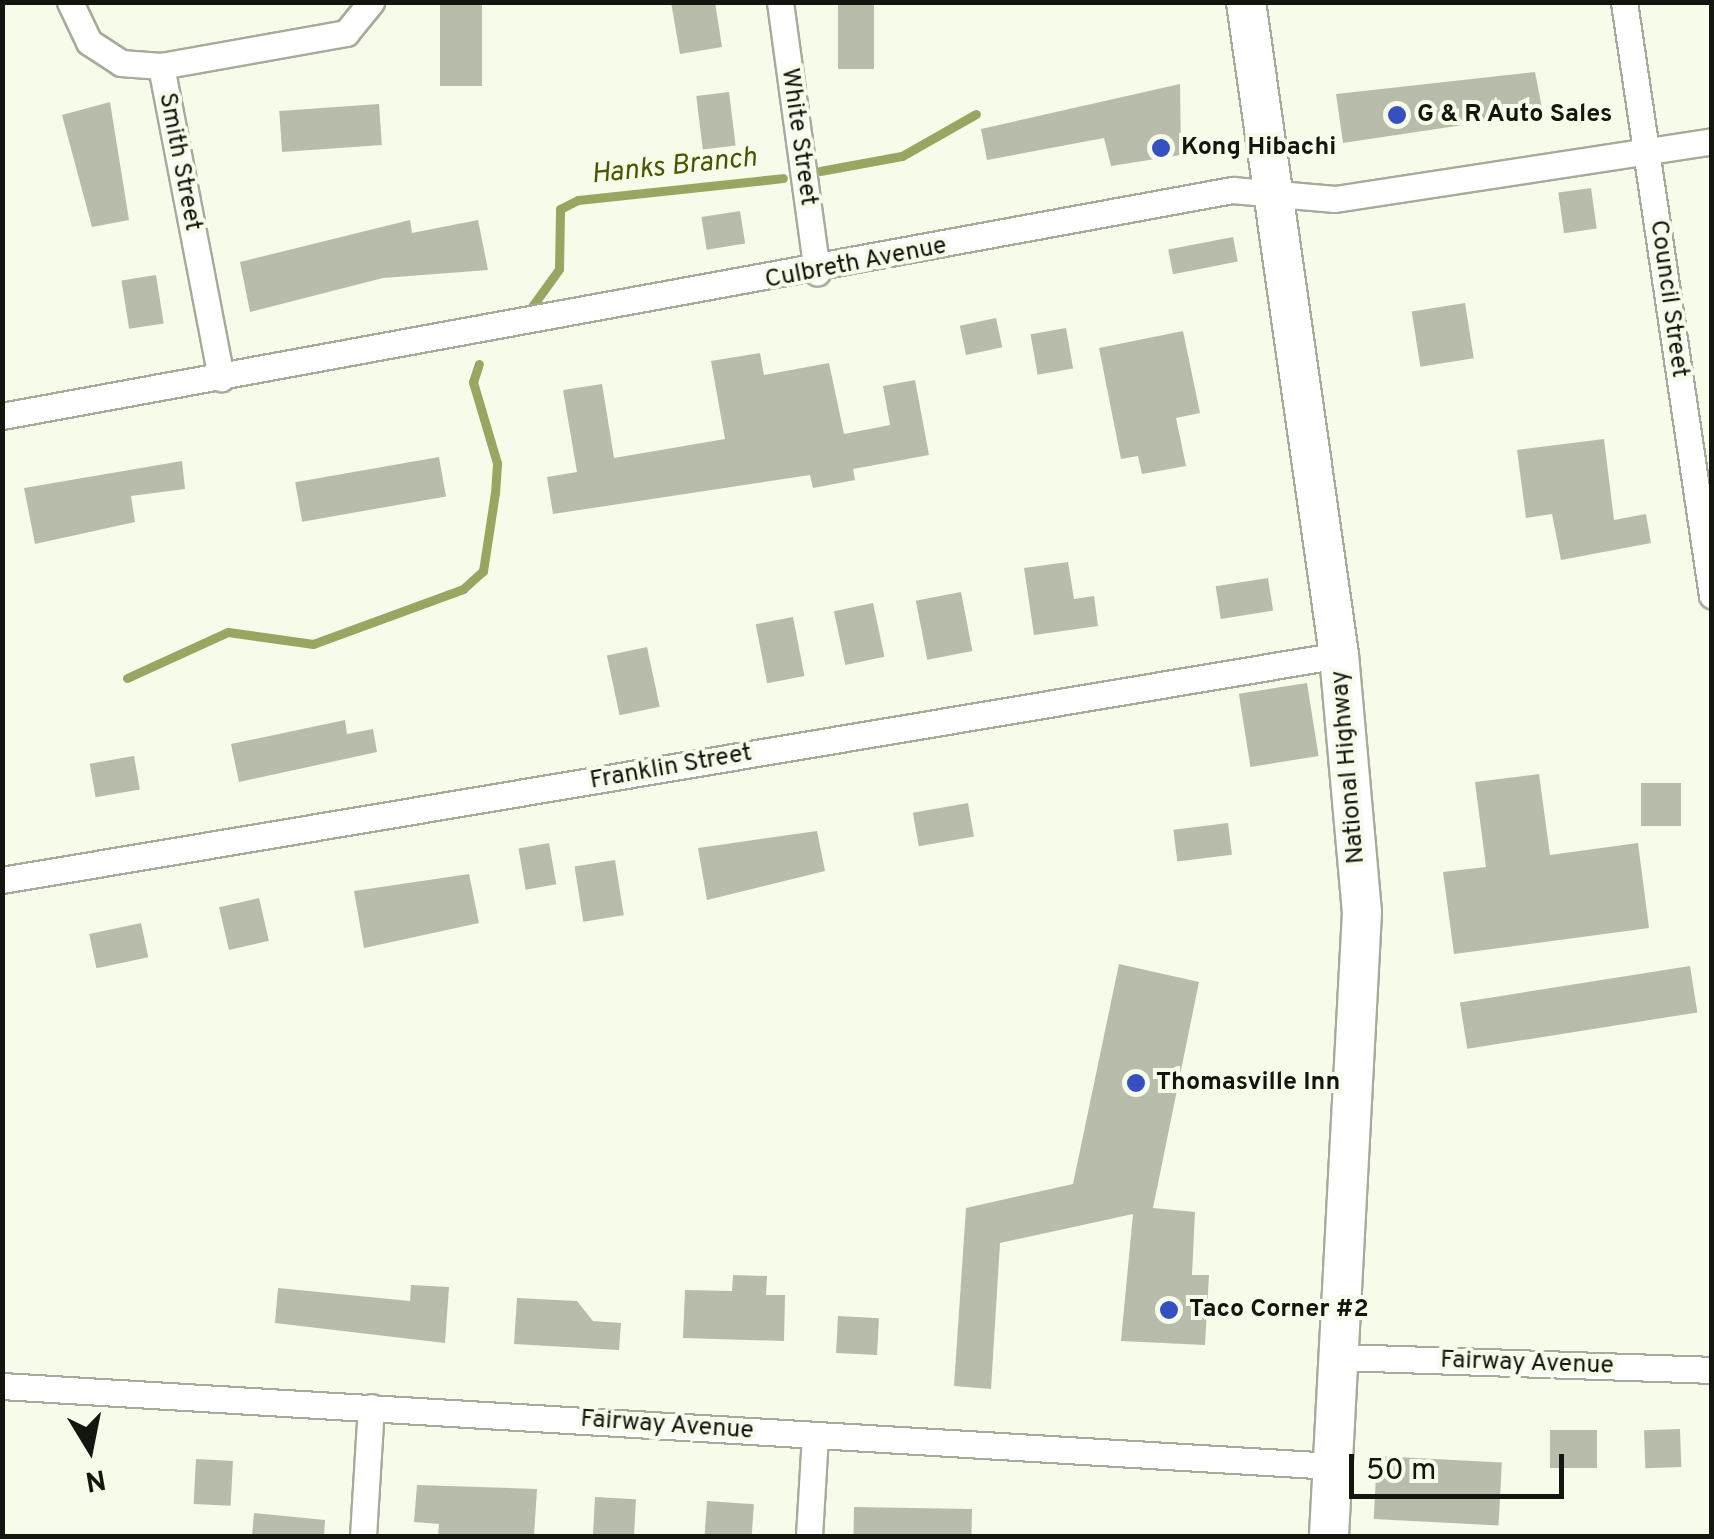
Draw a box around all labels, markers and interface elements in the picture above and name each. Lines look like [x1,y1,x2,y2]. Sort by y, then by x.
street label: White Street [773,66,823,208]
street label: Smith Street [151,90,207,234]
place label: G & R Auto Sales [1417,100,1613,130]
marker: G & R Auto Sales [1386,104,1408,126]
place label: Kong Hibachi [1181,133,1336,163]
marker: Kong Hibachi [1150,137,1172,159]
water label: Hanks Branch [590,142,758,192]
street label: Council Street [1642,218,1694,380]
street label: Culbreth Avenue [762,232,950,296]
street label: National Highway [1326,669,1372,865]
street label: Franklin Street [588,739,754,797]
place label: Thomasville Inn [1156,1068,1340,1098]
marker: Thomasville Inn [1125,1072,1147,1094]
place label: Taco Corner #2 [1189,1295,1369,1325]
marker: Taco Corner #2 [1158,1299,1180,1321]
street label: Fairway Avenue [1439,1346,1615,1382]
north arrow [40,1399,140,1499]
street label: Fairway Avenue [579,1405,755,1447]
scale bar [1354,1434,1569,1496]
text: 50 m [1366,1453,1436,1490]
text: N [82,1459,108,1498]

